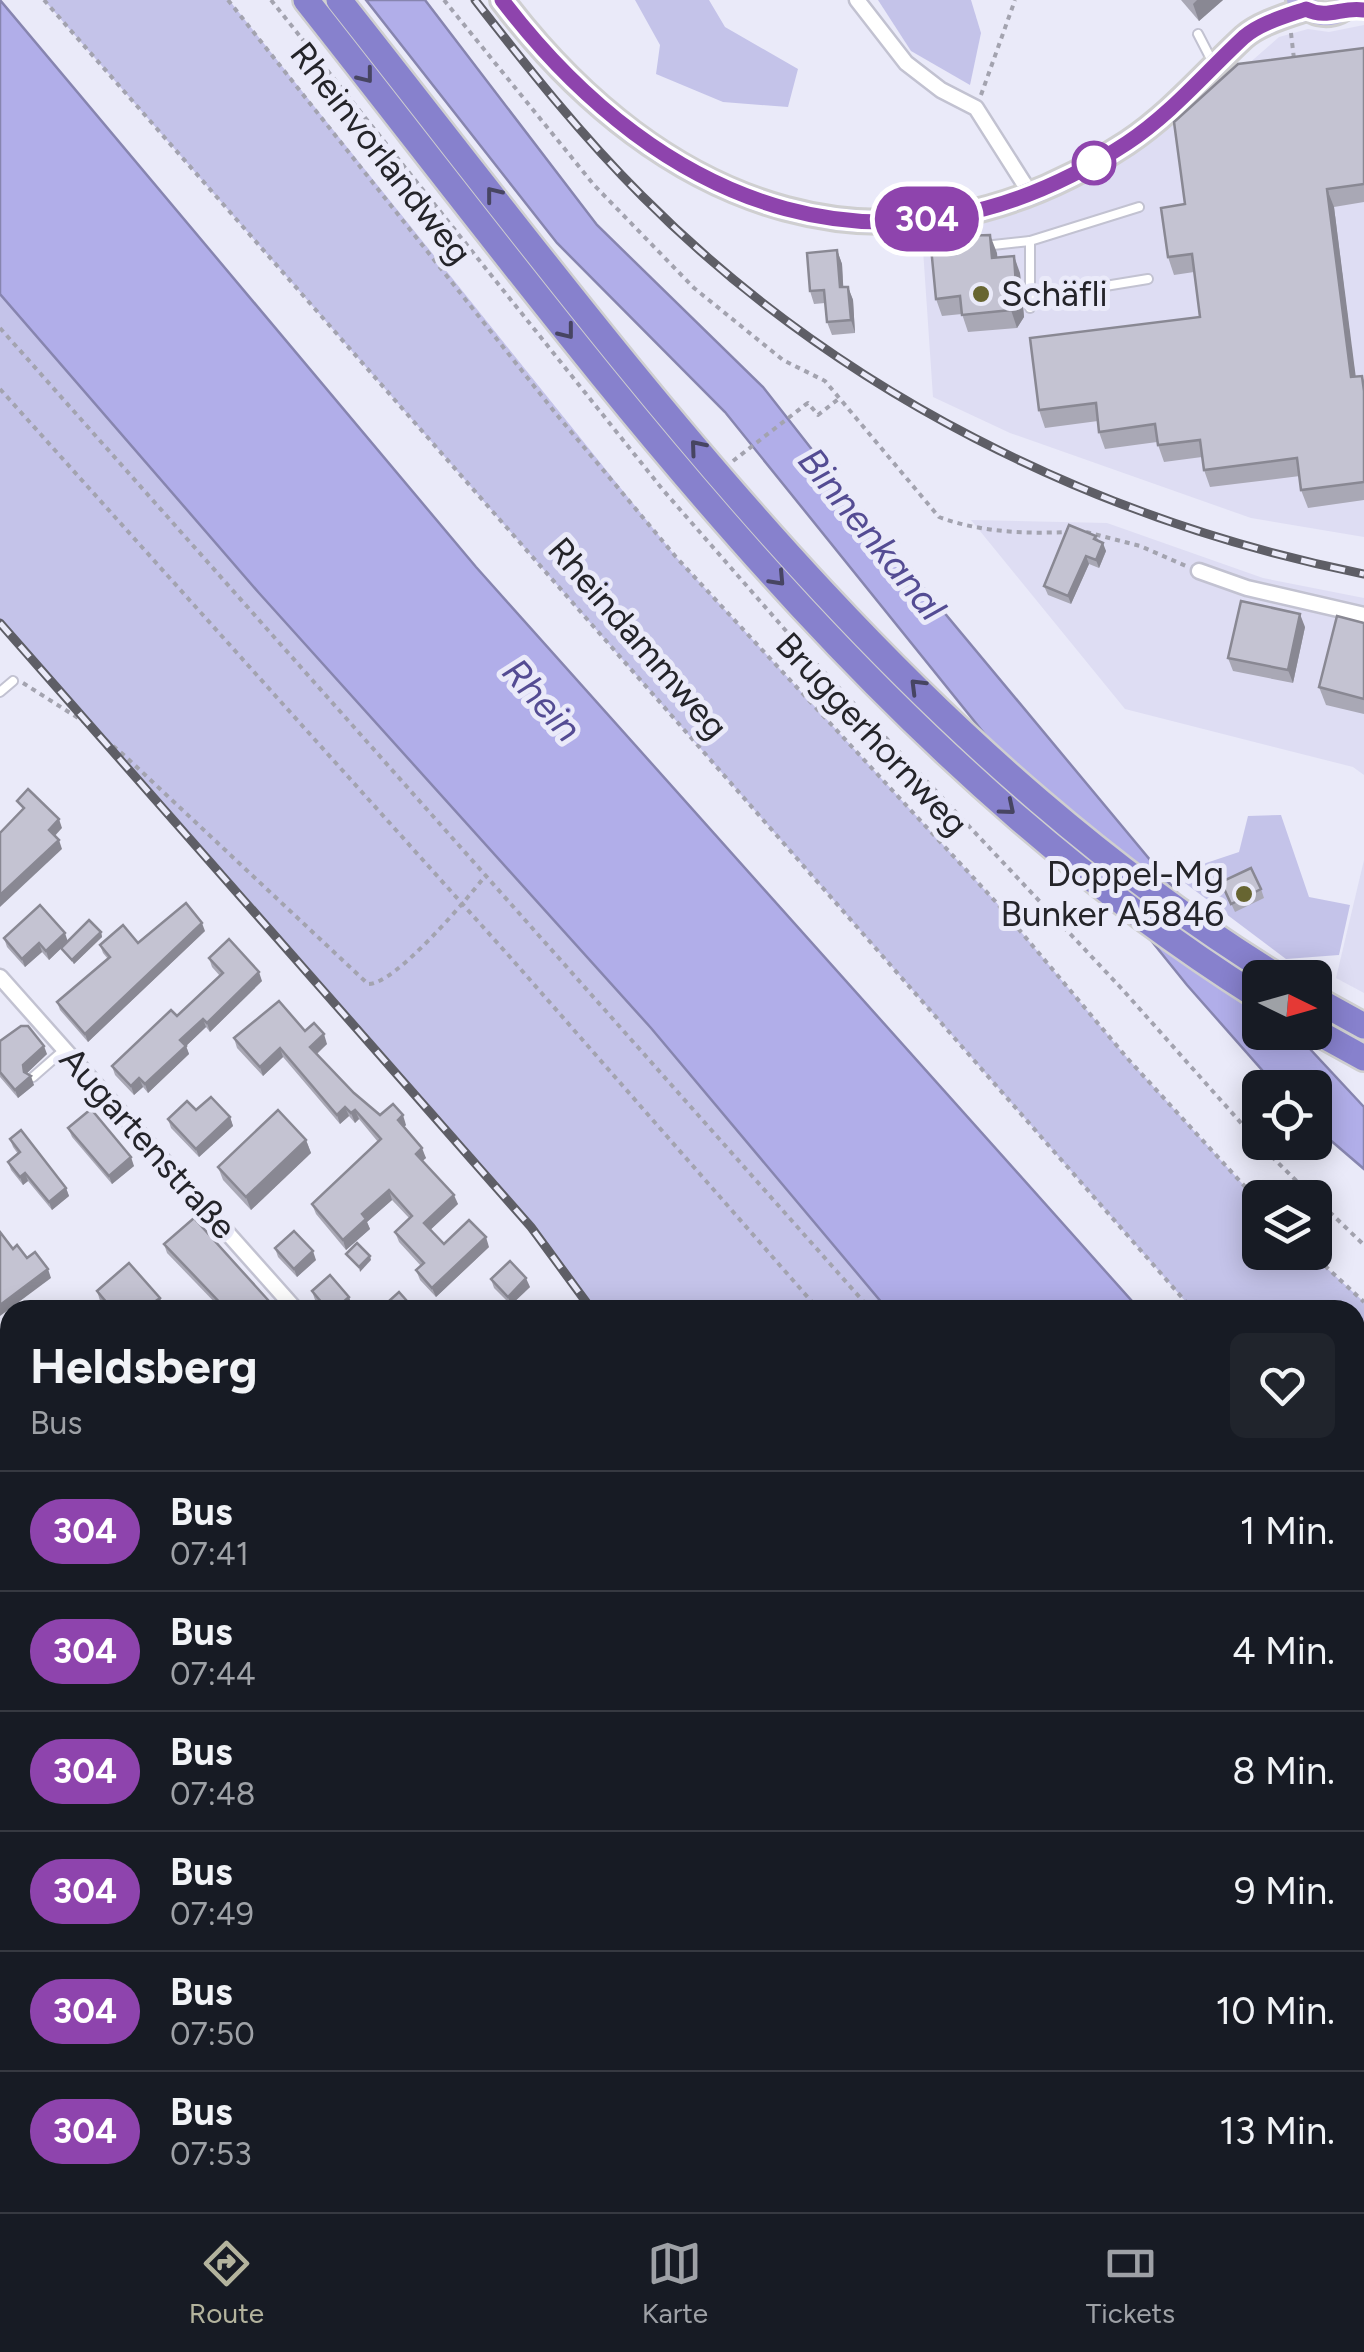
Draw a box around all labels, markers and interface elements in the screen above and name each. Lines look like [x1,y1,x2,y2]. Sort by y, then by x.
street label: Rheinvorlandweg [281,34,481,272]
one-way arrow [354,65,372,83]
unlabelled marker [1073,142,1115,184]
line badge: 304 [870,186,984,252]
one-way arrow [487,188,504,206]
text: 304 [895,198,959,240]
place label: Schäfli [1001,273,1108,315]
marker: Schäfli [970,283,992,305]
one-way arrow [555,320,573,338]
water label: Binnenkanal [788,438,956,630]
one-way arrow [691,441,709,459]
street label: Rheindammweg [539,529,737,747]
one-way arrow [766,567,784,586]
street label: Bruggerhornweg [767,624,977,844]
water label: Rhein [493,649,591,751]
one-way arrow [911,679,929,697]
one-way arrow [997,796,1015,814]
place label: Doppel-Mg Bunker A5846 [1001,853,1224,935]
marker: Doppel-Mg Bunker A5846 [1233,883,1255,905]
north arrow [1242,960,1332,1050]
map controls [1242,960,1332,1270]
street label: Augartenstraße [51,1039,245,1247]
button: locate [1242,1070,1332,1160]
button: layers [1242,1180,1332,1270]
button: heart [1230,1333,1335,1438]
text: Heldsberg [30,1337,258,1395]
text: Bus [30,1404,82,1442]
text: Bus [170,1489,233,1535]
text: 1 Min. [1240,1508,1335,1554]
text: 304 [53,1510,117,1552]
text: 07:41 [170,1535,249,1573]
text: Bus [170,1609,233,1655]
text: 4 Min. [1232,1628,1335,1674]
text: 304 [53,1630,117,1672]
text: 07:44 [170,1655,256,1693]
text: Bus [170,1729,233,1775]
text: 8 Min. [1232,1748,1335,1794]
text: 304 [53,1750,117,1792]
text: 07:48 [170,1775,255,1813]
text: Bus [170,1849,233,1895]
text: 9 Min. [1234,1868,1335,1914]
text: 304 [53,1870,117,1912]
text: 07:49 [170,1895,254,1933]
text: Bus [170,1969,233,2015]
text: 10 Min. [1215,1988,1335,2034]
text: 304 [53,1990,117,2032]
text: 07:50 [170,2015,255,2053]
text: Bus [170,2089,233,2135]
text: 13 Min. [1219,2108,1335,2154]
text: 304 [53,2110,117,2152]
text: 07:53 [170,2135,252,2173]
tab: Route [189,2236,264,2330]
tab: Karte [642,2236,708,2330]
tab: Tickets [1086,2236,1175,2330]

